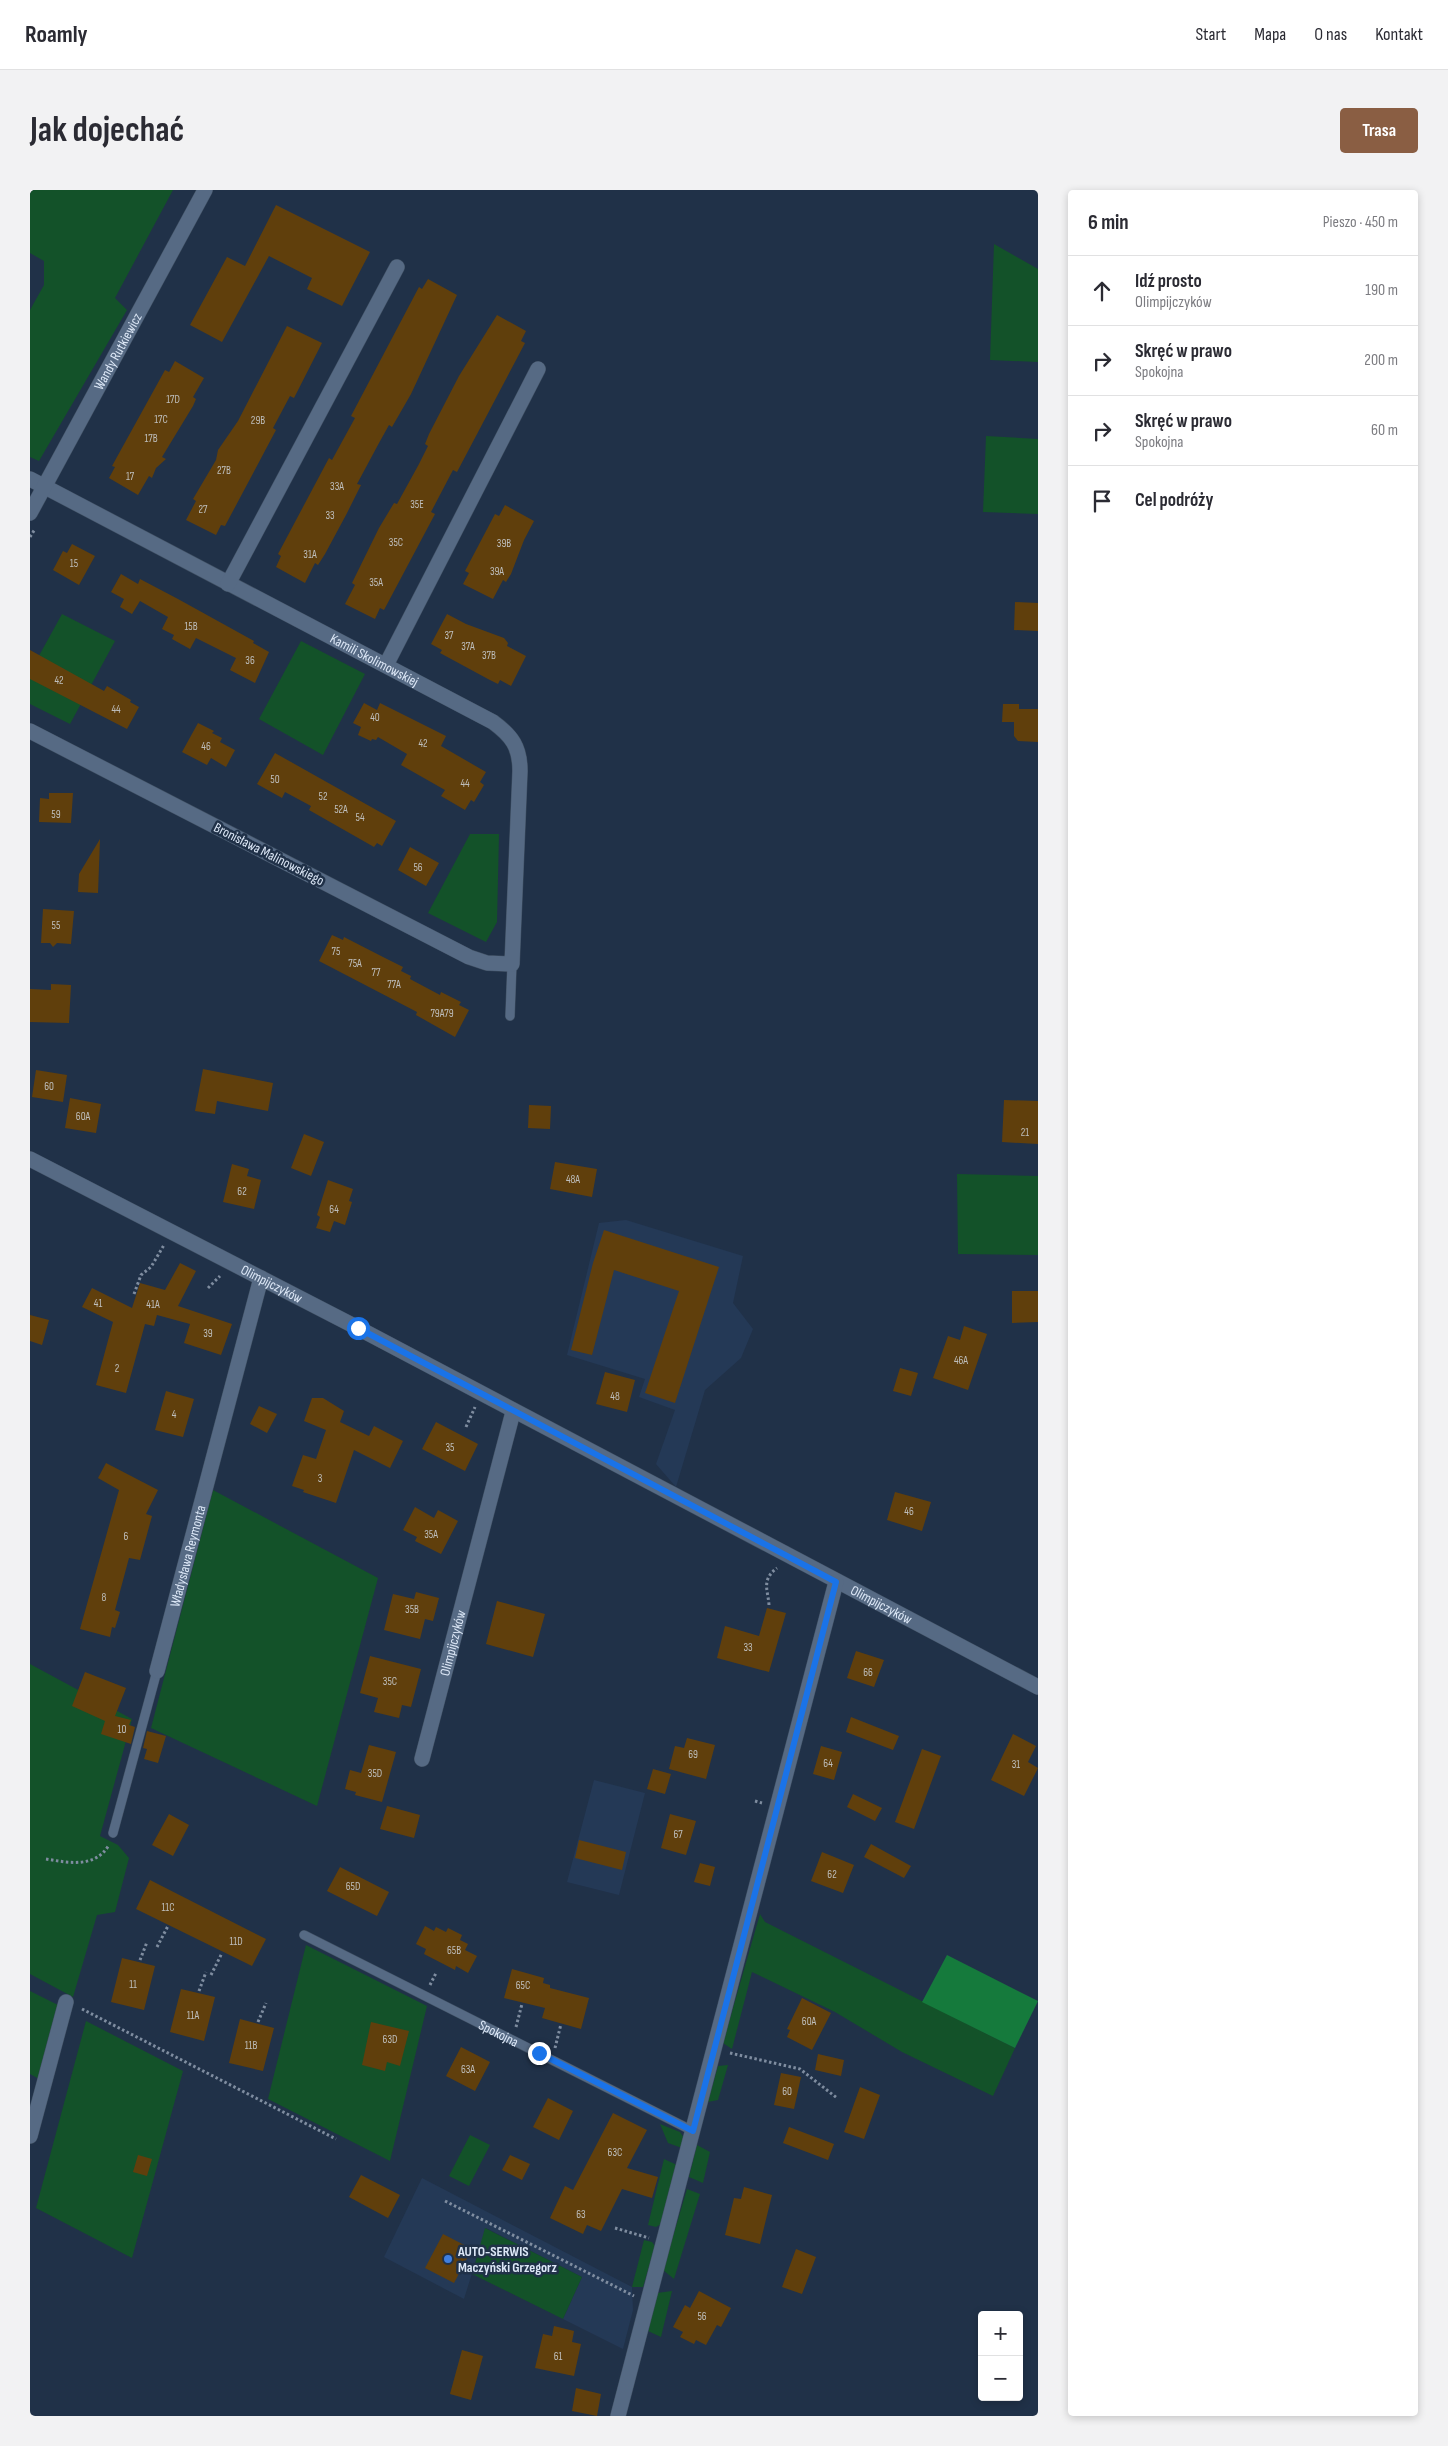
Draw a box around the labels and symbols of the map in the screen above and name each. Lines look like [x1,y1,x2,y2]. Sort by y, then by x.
street label: Wandy Rutkiewicz [90,310,145,393]
house number: 17D [166,393,180,406]
house number: 17C [154,413,168,426]
house number: 29B [251,414,265,427]
house number: 17B [144,432,158,445]
house number: 27B [217,464,231,477]
house number: 17 [126,470,135,483]
house number: 33A [330,480,344,493]
house number: 35E [410,498,424,511]
house number: 27 [199,503,208,516]
house number: 33 [325,509,335,522]
house number: 35C [389,536,403,549]
house number: 39B [497,537,511,550]
house number: 31A [303,548,317,561]
house number: 15 [70,557,78,570]
house number: 39A [490,565,504,578]
house number: 35A [369,576,383,589]
house number: 15B [184,620,198,633]
house number: 37 [444,629,454,642]
street label: Kamili Skolimowskiej [327,630,421,690]
house number: 37A [461,640,475,653]
house number: 37B [482,649,496,662]
house number: 36 [245,654,255,667]
house number: 42 [54,674,64,687]
house number: 44 [111,703,121,716]
house number: 40 [370,711,380,724]
house number: 42 [418,737,428,750]
house number: 46 [201,740,211,753]
house number: 50 [270,773,280,786]
house number: 44 [460,777,470,790]
house number: 52 [319,790,328,803]
house number: 52A [334,803,348,816]
house number: 59 [51,808,61,821]
house number: 54 [355,811,365,824]
street label: Bronisława Malinowskiego [211,819,327,889]
house number: 56 [413,861,423,874]
house number: 55 [52,919,60,932]
house number: 75 [332,945,340,958]
house number: 75A [348,957,362,970]
house number: 77 [372,966,381,979]
house number: 77A [387,978,401,991]
house number: 79A79 [430,1007,454,1020]
house number: 60 [44,1080,54,1093]
house number: 60A [76,1110,90,1123]
house number: 21 [1021,1126,1029,1139]
house number: 48A [566,1173,580,1186]
house number: 62 [237,1185,247,1198]
house number: 64 [329,1203,339,1216]
street label: Olimpijczyków [238,1261,306,1307]
house number: 41 [94,1297,102,1310]
house number: 41A [146,1298,160,1311]
route start [347,1317,370,1340]
house number: 39 [203,1327,213,1340]
house number: 46A [954,1354,968,1367]
house number: 2 [115,1362,120,1375]
house number: 48 [610,1390,620,1403]
house number: 4 [172,1408,177,1421]
house number: 35 [445,1441,455,1454]
house number: 3 [318,1472,323,1485]
street label: Władysława Reymonta [166,1503,209,1609]
house number: 46 [904,1505,914,1518]
house number: 35A [424,1528,438,1541]
house number: 6 [124,1530,129,1543]
street label: Olimpijczyków [848,1581,915,1628]
house number: 8 [102,1591,107,1604]
house number: 35B [405,1603,419,1616]
street label: Olimpijczyków [436,1608,469,1678]
house number: 33 [743,1641,753,1654]
house number: 66 [863,1666,873,1679]
house number: 35C [383,1675,397,1688]
house number: 10 [118,1723,126,1736]
house number: 69 [688,1748,698,1761]
house number: 64 [823,1757,833,1770]
house number: 31 [1012,1758,1020,1771]
house number: 35D [368,1767,382,1780]
house number: 67 [673,1828,683,1841]
house number: 62 [827,1868,837,1881]
house number: 65D [346,1880,360,1893]
house number: 11C [161,1901,175,1914]
house number: 11D [229,1935,243,1948]
house number: 65B [447,1944,461,1957]
house number: 11 [129,1978,137,1991]
house number: 65C [516,1979,530,1992]
house number: 11A [187,2009,200,2022]
house number: 60A [802,2015,816,2028]
street label: Spokojna [476,2016,521,2050]
house number: 63D [383,2033,397,2046]
house number: 11B [245,2039,257,2052]
route end [528,2042,551,2065]
house number: 63A [461,2063,475,2076]
house number: 60 [782,2085,792,2098]
house number: 63C [608,2146,622,2159]
house number: 63 [576,2208,586,2221]
place label: AUTO-SERWIS Maczyński Grzegorz [457,2243,557,2276]
marker: AUTO-SERWIS Maczyński Grzegorz [442,2253,454,2265]
house number: 56 [697,2310,707,2323]
house number: 61 [554,2350,562,2363]

